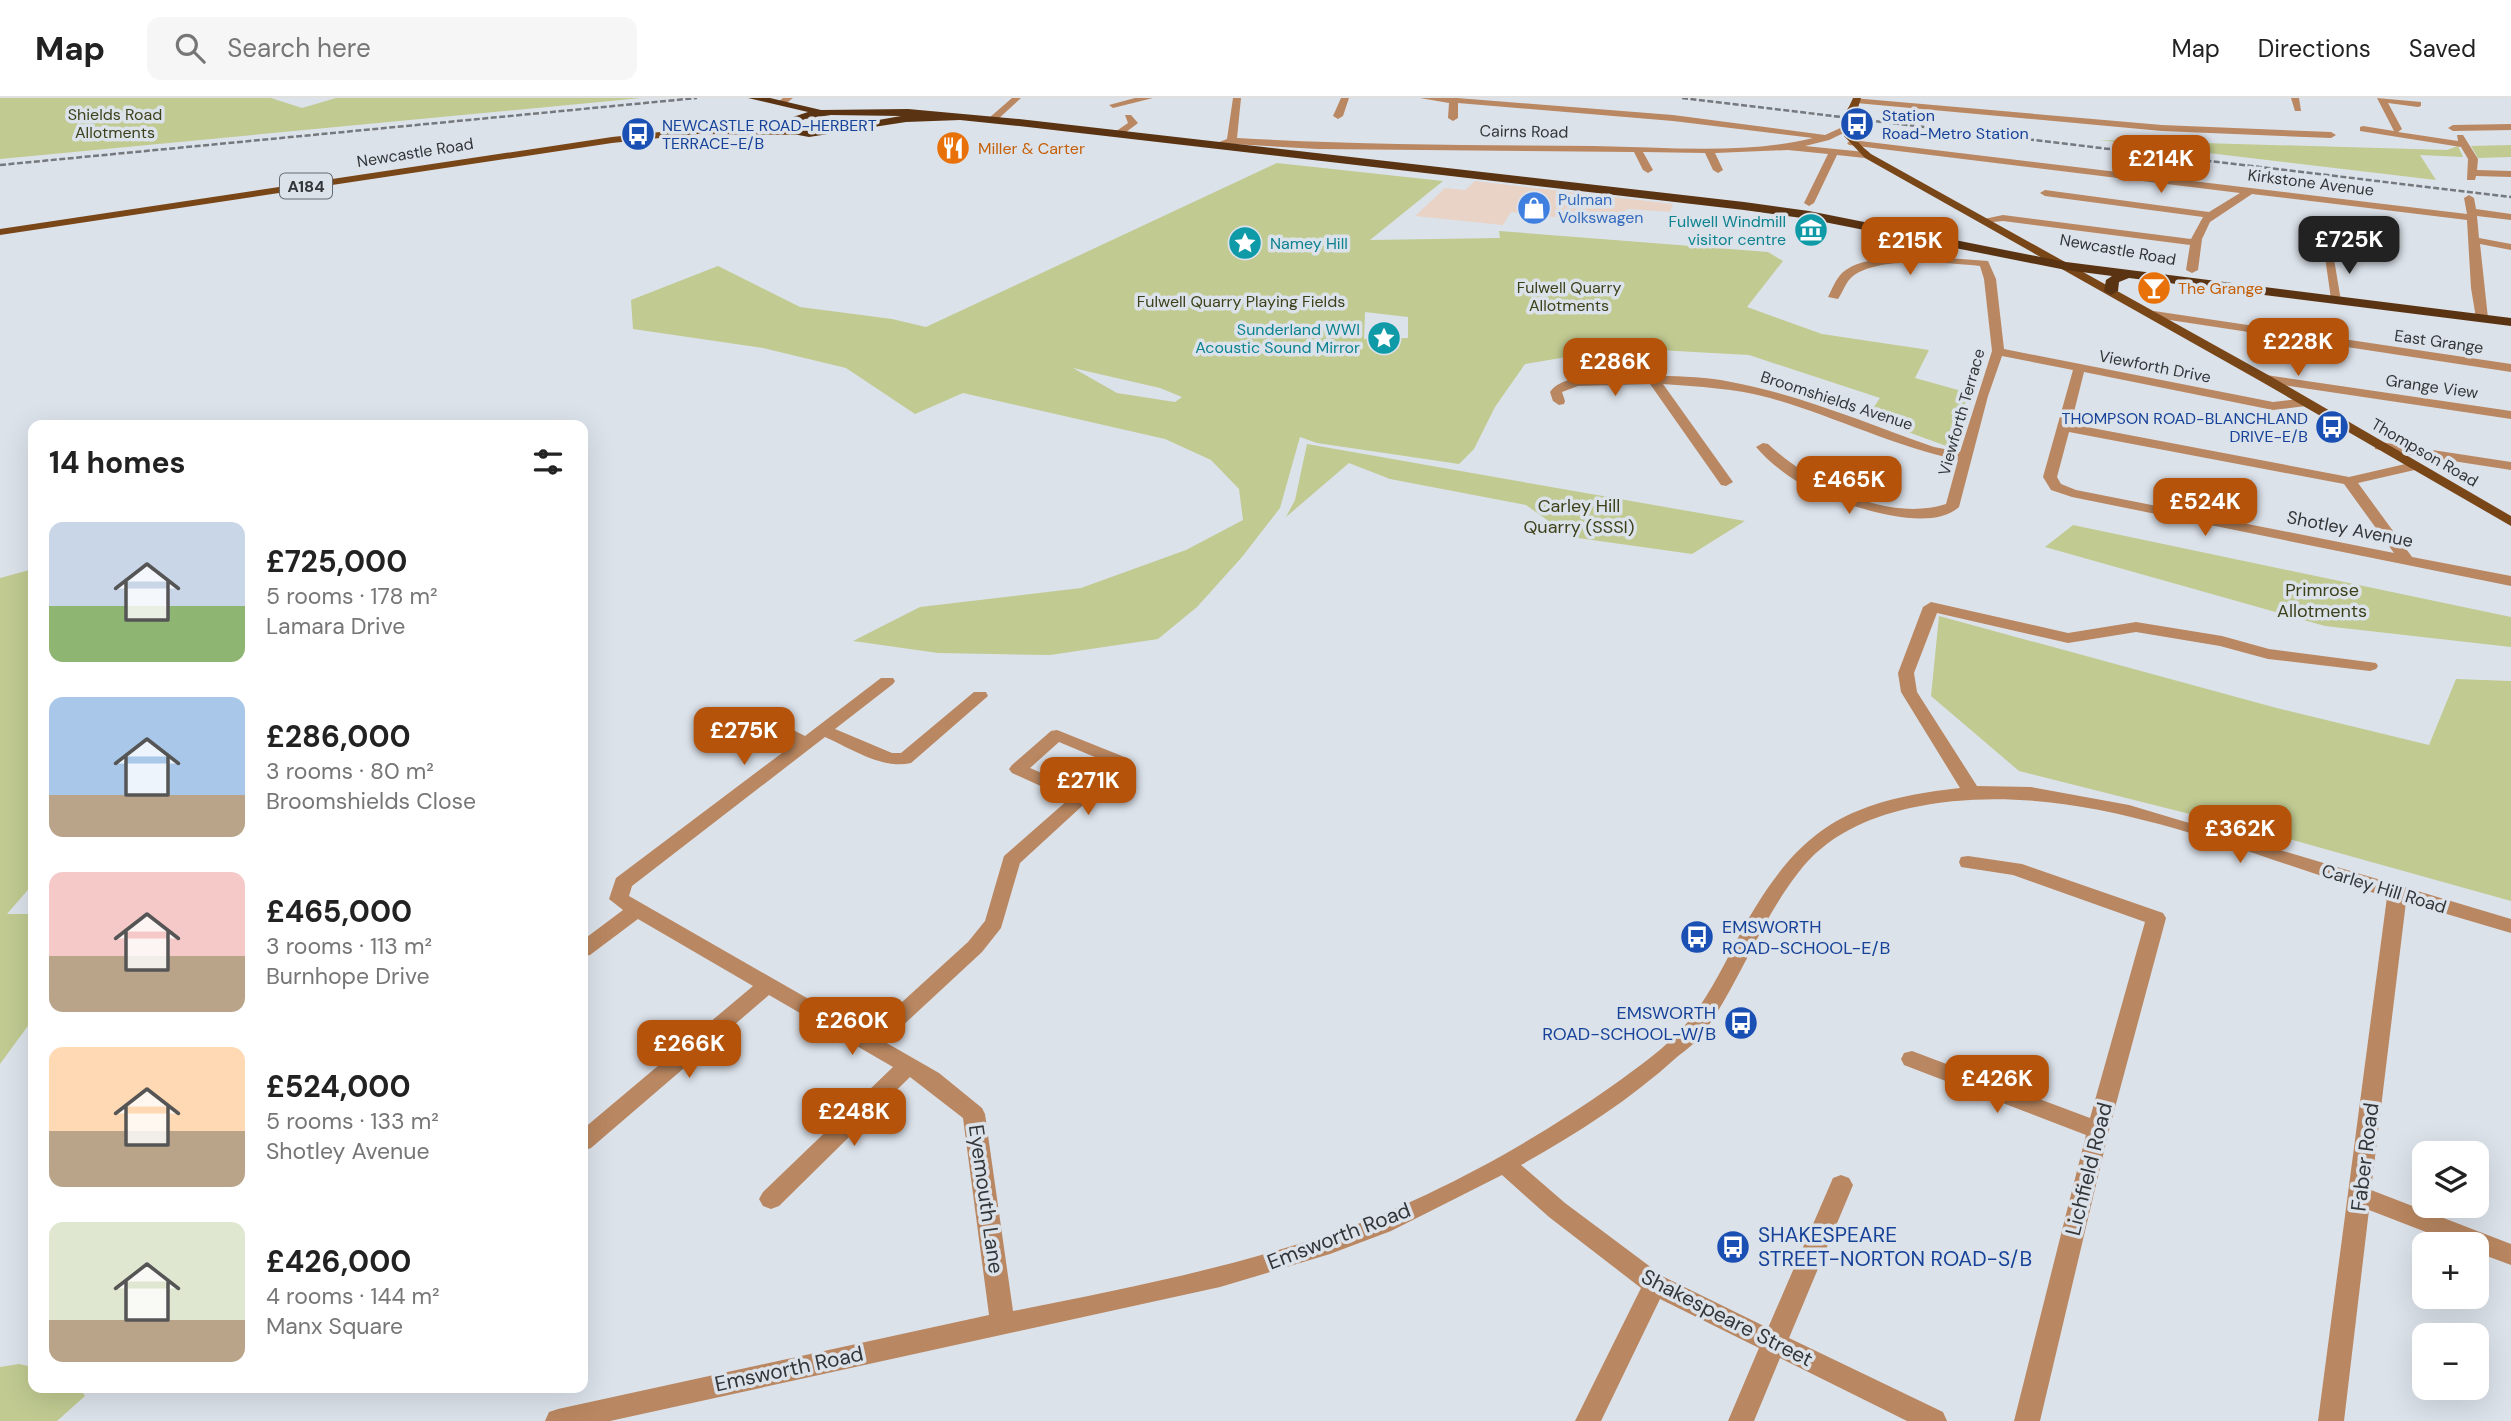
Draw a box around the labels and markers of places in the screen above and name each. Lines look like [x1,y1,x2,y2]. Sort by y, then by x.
bus stop icon: Station Road-Metro Station [1838,105,1876,143]
place label: Station Road-Metro Station [1882,105,2029,144]
bus stop icon: NEWCASTLE ROAD-HERBERT TERRACE-E/B [619,115,657,153]
place label: NEWCASTLE ROAD-HERBERT TERRACE-E/B [662,115,877,154]
restaurant icon: Miller & Carter [934,129,972,167]
pin: £214K [2112,136,2210,195]
place label: Miller & Carter [978,138,1085,159]
shop icon: Pulman Volkswagen [1515,189,1553,227]
place label: Pulman Volkswagen [1558,189,1644,228]
place label: Fulwell Windmill visitor centre [1669,211,1786,250]
museum icon: Fulwell Windmill visitor centre [1792,211,1830,249]
pin: £725K [2300,216,2398,276]
pin: £215K [1861,218,1959,277]
place icon: Namey Hill [1226,224,1264,262]
place label: Namey Hill [1270,233,1348,254]
bar icon: The Grange [2135,269,2173,307]
place label: The Grange [2178,278,2263,299]
pin: £228K [2249,318,2347,378]
place label: Sunderland WWI Acoustic Sound Mirror [1195,319,1360,358]
place icon: Sunderland WWI Acoustic Sound Mirror [1365,319,1403,357]
pin: £286K [1566,338,1664,398]
place label: THOMPSON ROAD-BLANCHLAND DRIVE-E/B [2061,408,2308,447]
bus stop icon: THOMPSON ROAD-BLANCHLAND DRIVE-E/B [2313,408,2351,446]
pin: £465K [1800,456,1898,516]
pin: £524K [2156,478,2254,538]
pin: £275K [695,708,793,767]
pin: £271K [1039,758,1137,817]
pin: £362K [2191,806,2289,865]
place label: EMSWORTH ROAD-SCHOOL-E/B [1722,915,1890,960]
bus stop icon: EMSWORTH ROAD-SCHOOL-E/B [1678,918,1716,956]
pin: £260K [803,998,901,1057]
place label: EMSWORTH ROAD-SCHOOL-W/B [1542,1001,1716,1046]
bus stop icon: EMSWORTH ROAD-SCHOOL-W/B [1722,1004,1760,1042]
pin: £266K [640,1020,738,1080]
pin: £426K [1948,1056,2046,1115]
pin: £248K [805,1088,903,1148]
place label: SHAKESPEARE STREET-NORTON ROAD-S/B [1758,1221,2032,1273]
bus stop icon: SHAKESPEARE STREET-NORTON ROAD-S/B [1714,1228,1752,1266]

